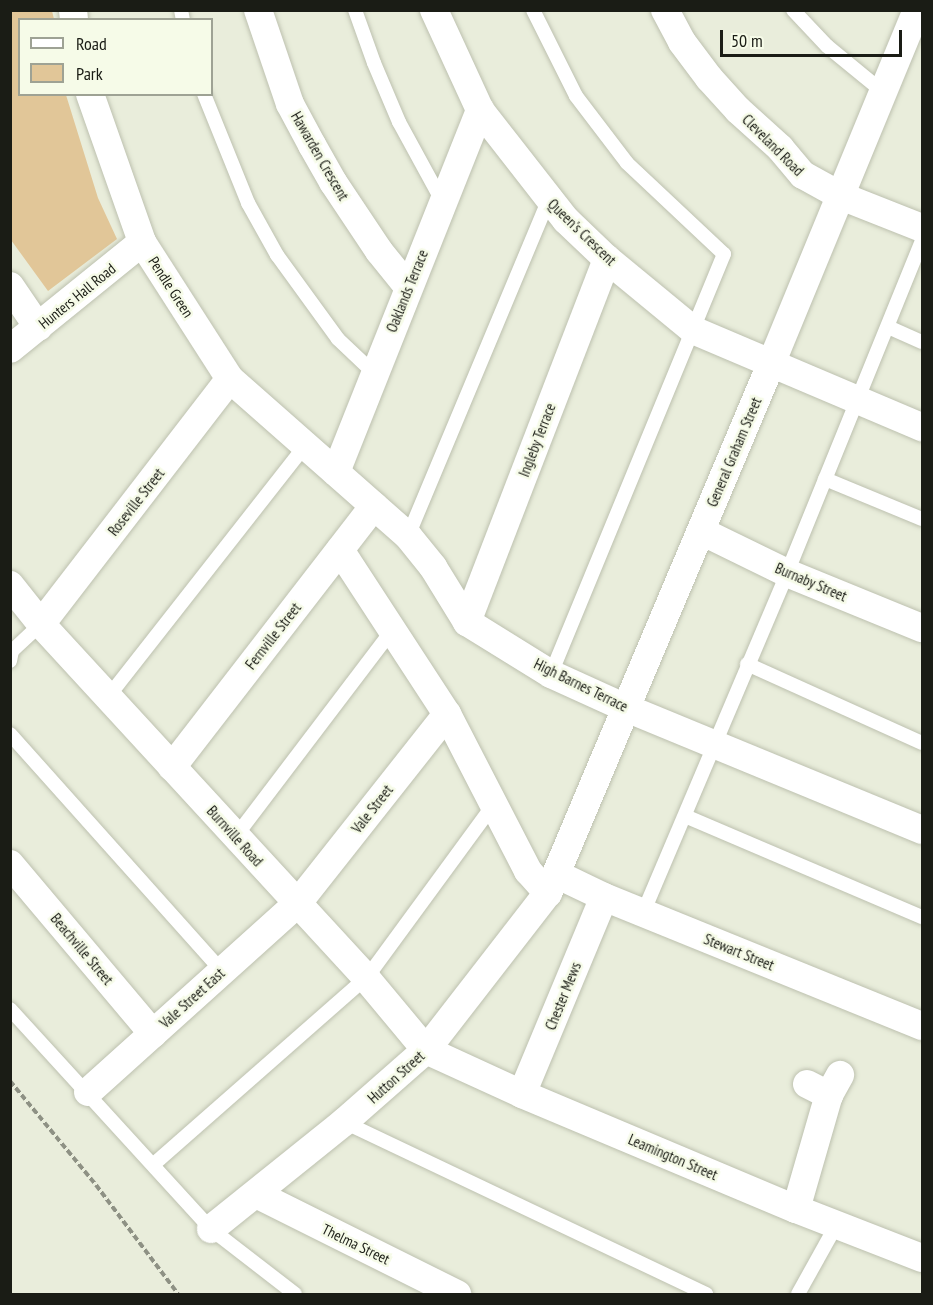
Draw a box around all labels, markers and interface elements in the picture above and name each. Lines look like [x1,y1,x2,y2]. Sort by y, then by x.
legend [18,18,213,96]
scale bar [723,18,904,56]
text: 50 m [731,29,763,52]
text: Road [76,32,107,55]
text: Park [76,62,103,85]
street label: Hawarden Crescent [287,108,353,204]
street label: Cleveland Road [738,110,808,180]
street label: Queen's Crescent [544,195,620,269]
street label: Oaklands Terrace [382,247,432,335]
street label: Pendle Green [145,253,197,321]
street label: Hunters Hall Road [35,260,119,332]
street label: General Graham Street [703,395,765,509]
street label: Ingleby Terrace [515,400,559,480]
street label: Roseville Street [104,465,168,539]
street label: Burnaby Street [772,559,850,605]
street label: Fernville Street [241,599,305,673]
street label: High Barnes Terrace [531,654,631,716]
street label: Vale Street [348,781,396,837]
street label: Burnville Road [203,802,267,870]
street label: Beachville Street [47,910,117,988]
street label: Stewart Street [701,930,777,974]
street label: Chester Mews [541,959,585,1033]
street label: Vale Street East [156,964,228,1032]
street label: Hutton Street [364,1047,428,1107]
street label: Leamington Street [626,1130,720,1184]
street label: Thelma Street [319,1220,393,1268]

